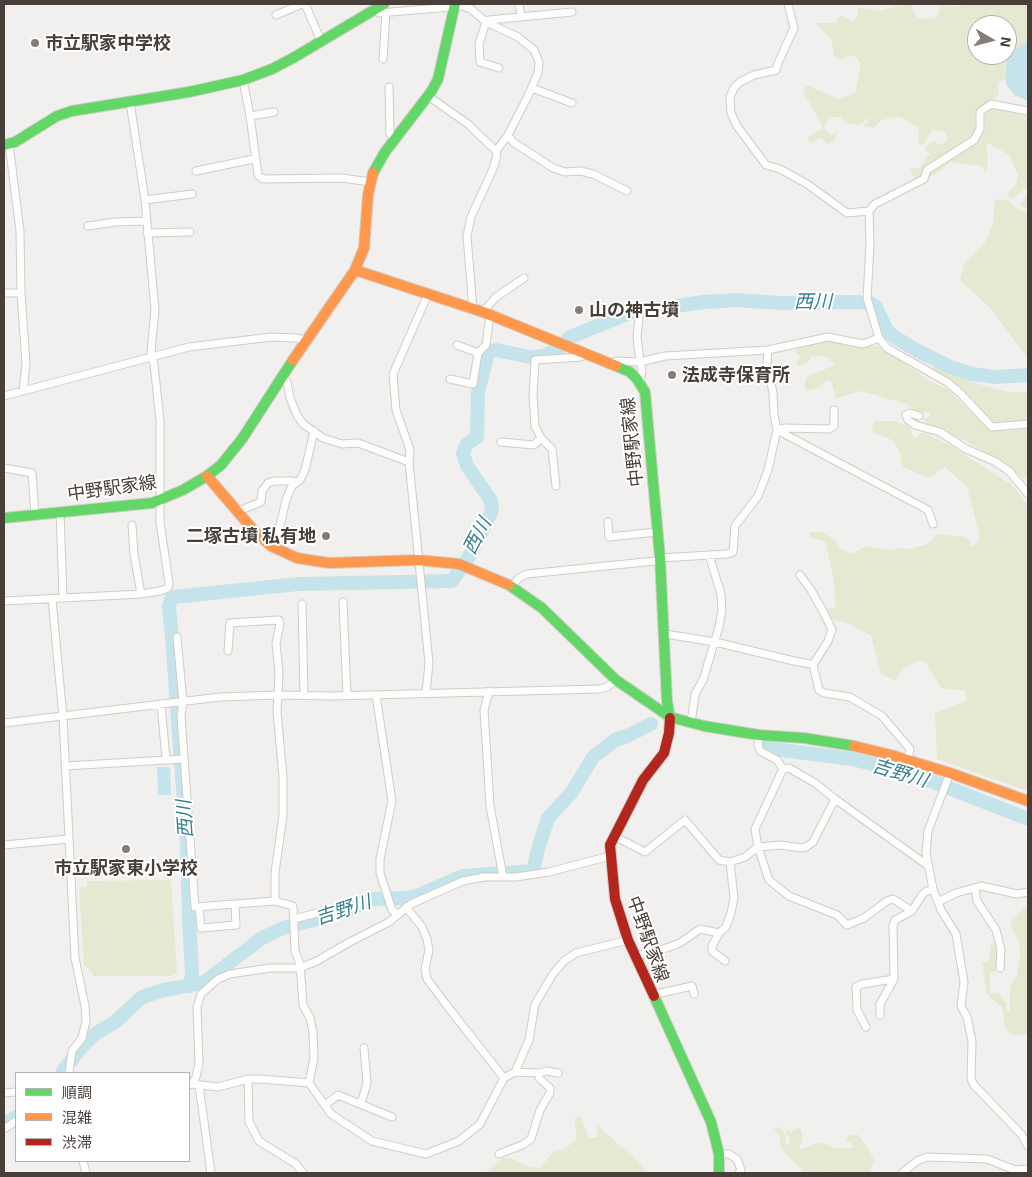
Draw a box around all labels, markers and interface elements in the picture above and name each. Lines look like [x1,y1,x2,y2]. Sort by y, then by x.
north arrow [967,15,1017,65]
place label: 市立駅家中学校 [45,32,171,54]
text: N [997,36,1015,48]
marker: 市立駅家中学校 [29,37,41,49]
water label: 西川 [794,291,832,313]
place label: 山の神古墳 [589,299,679,321]
marker: 山の神古墳 [573,304,585,316]
place label: 法成寺保育所 [682,364,790,386]
marker: 法成寺保育所 [666,369,678,381]
street label: 中野駅家線 [617,396,647,488]
street label: 中野駅家線 [66,471,158,505]
water label: 西川 [458,514,496,558]
place label: 二塚古墳 私有地 [186,525,316,547]
marker: 二塚古墳 私有地 [320,530,332,542]
water label: 吉野川 [869,754,931,792]
water label: 西川 [172,799,198,839]
marker: 市立駅家東小学校 [120,843,132,855]
place label: 市立駅家東小学校 [54,857,198,879]
water label: 吉野川 [312,890,374,930]
street label: 中野駅家線 [622,893,674,985]
legend [15,1072,190,1162]
text: 順調 [62,1083,92,1101]
text: 混雑 [62,1108,92,1126]
text: 渋滞 [62,1133,92,1151]

